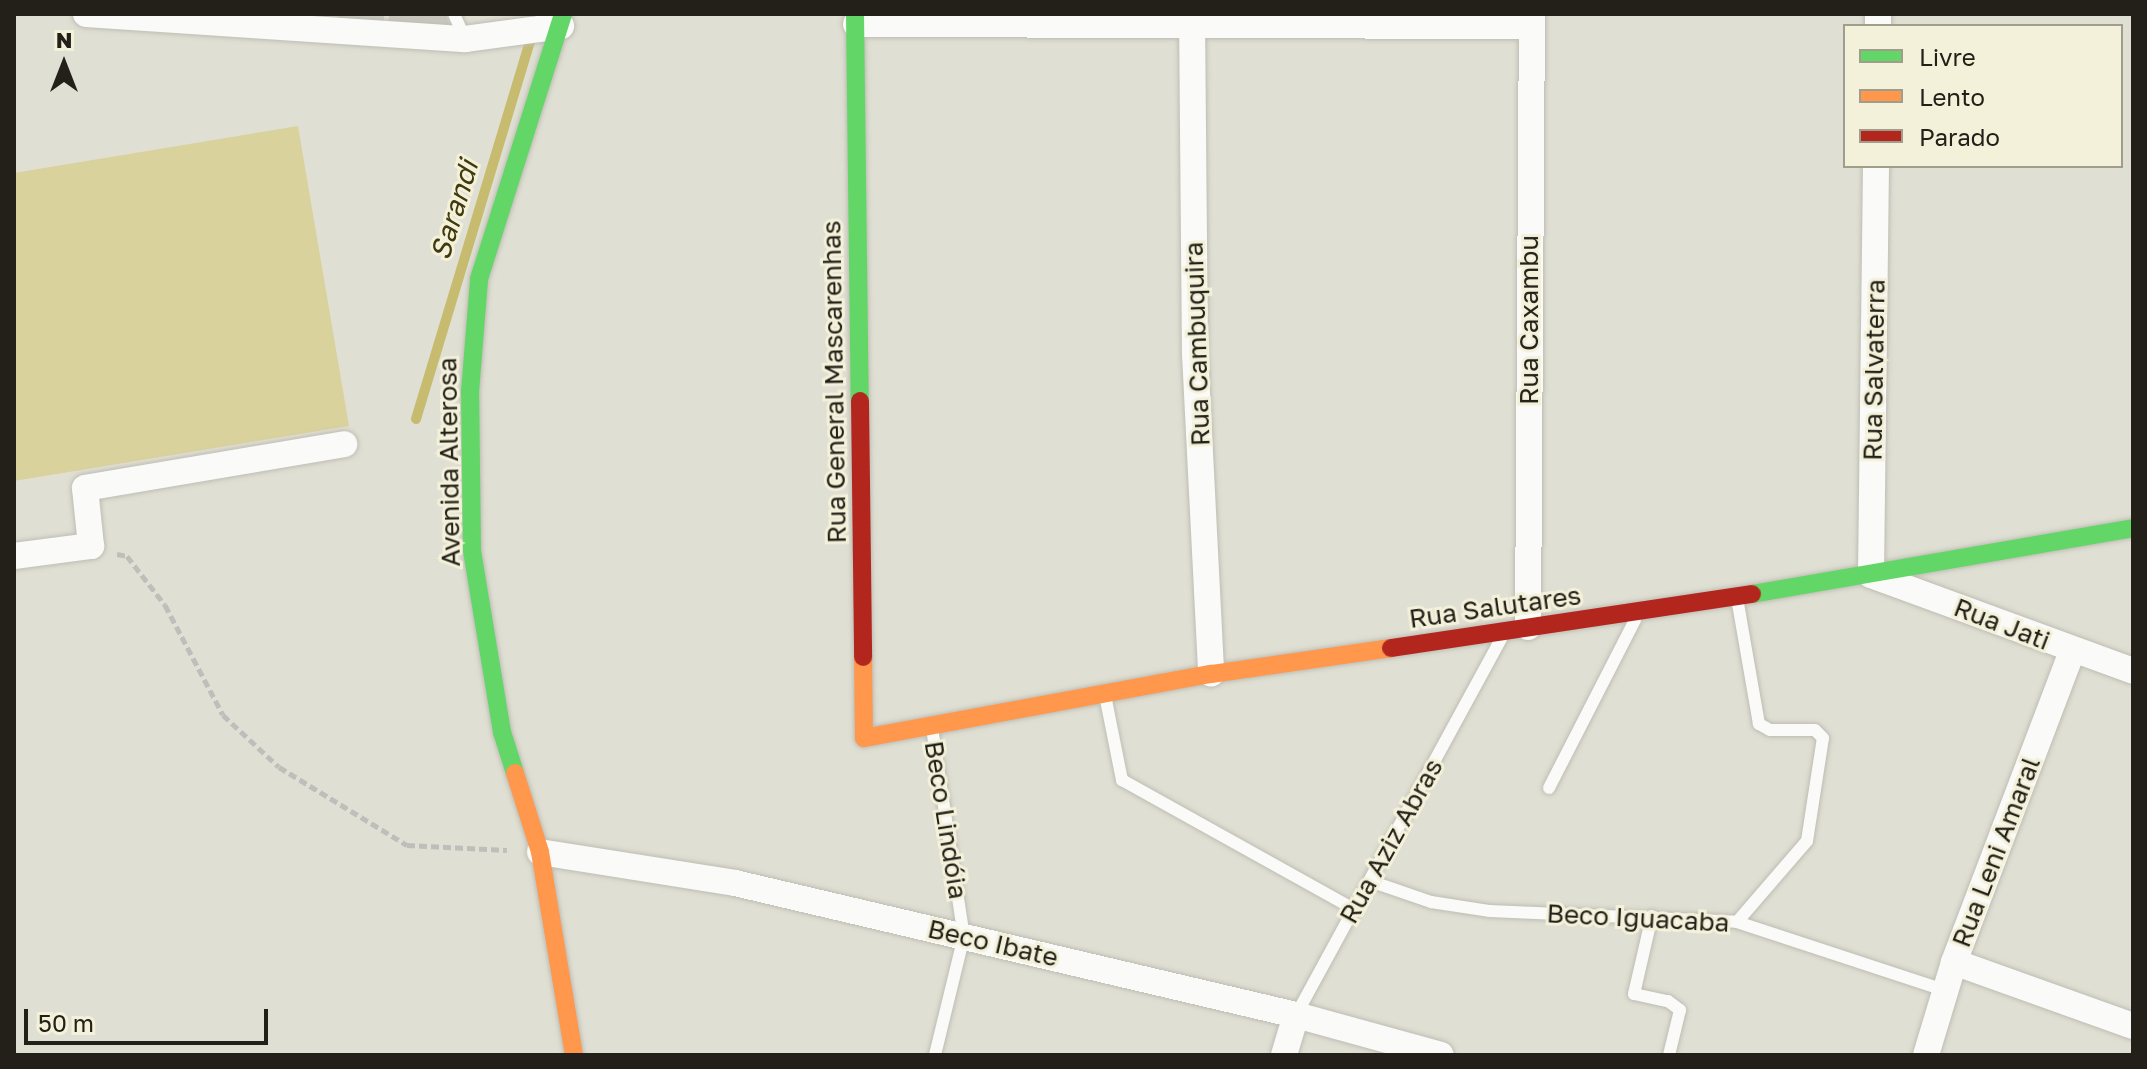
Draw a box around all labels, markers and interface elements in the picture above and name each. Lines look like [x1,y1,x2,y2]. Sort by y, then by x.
north arrow [24,24,104,104]
legend [1843,24,2123,168]
text: N [56,26,72,53]
text: Livre [1919,42,1976,71]
text: Lento [1919,82,1985,111]
text: Parado [1919,122,2000,151]
water label: Sarandi [423,156,485,264]
street label: Rua General Mascarenhas [816,220,852,544]
street label: Rua Caxambu [1513,235,1545,405]
street label: Rua Cambuquira [1178,241,1216,447]
street label: Rua Salvaterra [1857,279,1891,461]
street label: Avenida Alterosa [432,357,466,567]
street label: Rua Salutares [1407,579,1583,635]
street label: Rua Jati [1950,591,2054,657]
street label: Beco Lindóia [918,739,974,901]
street label: Rua Leni Amaral [1945,752,2047,952]
street label: Rua Aziz Abras [1333,753,1449,929]
street label: Beco Iguacaba [1546,898,1730,938]
street label: Beco Ibate [925,913,1061,973]
scale bar [28,993,272,1043]
text: 50 m [38,1008,94,1037]

